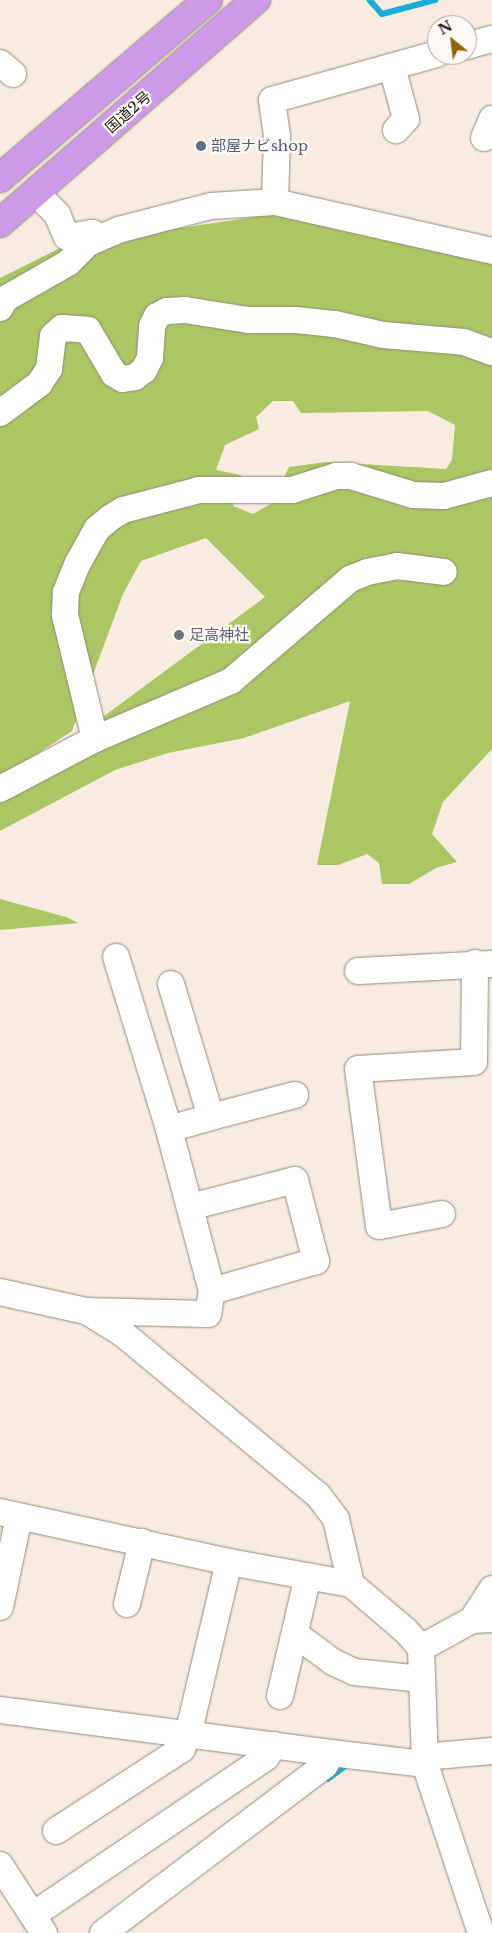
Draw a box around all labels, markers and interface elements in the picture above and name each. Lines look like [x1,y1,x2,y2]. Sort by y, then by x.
north arrow [427,15,477,65]
text: N [435,17,455,39]
street label: 国道2号 [102,87,154,137]
place label: 部屋ナビshop [211,137,308,155]
marker: 部屋ナビshop [195,140,207,152]
place label: 足高神社 [189,626,249,644]
marker: 足高神社 [173,629,185,641]

